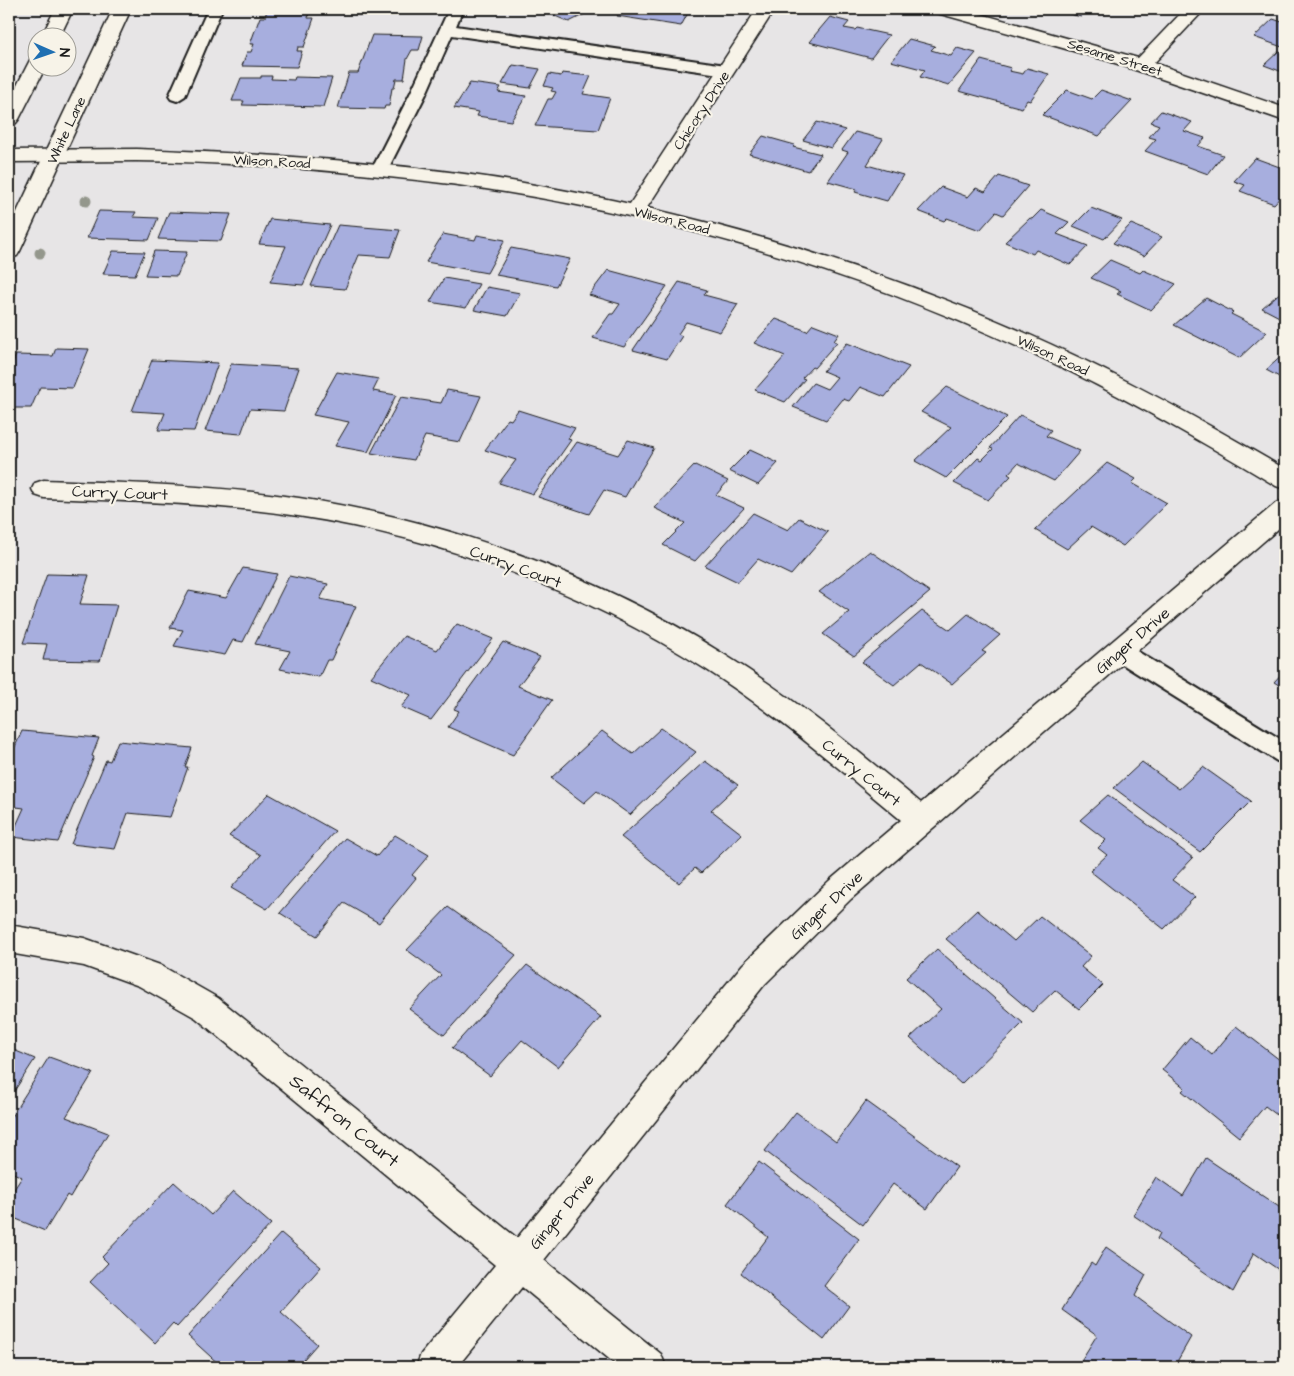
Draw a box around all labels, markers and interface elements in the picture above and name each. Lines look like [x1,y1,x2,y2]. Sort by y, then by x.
north arrow [28,28,78,78]
street label: Sesame Street [1065,34,1165,82]
text: N [54,48,74,57]
street label: Chicory Drive [669,67,735,154]
street label: White Lane [43,93,91,167]
street label: Wilson Road [233,150,311,174]
street label: Wilson Road [632,202,712,240]
street label: Wilson Road [1013,331,1092,381]
street label: Curry Court [72,480,169,507]
street label: Curry Court [466,540,565,595]
street label: Ginger Drive [1091,602,1176,680]
street label: Curry Court [816,734,906,813]
street label: Ginger Drive [785,866,869,946]
street label: Saffron Court [283,1068,405,1174]
street label: Ginger Drive [524,1169,600,1255]

